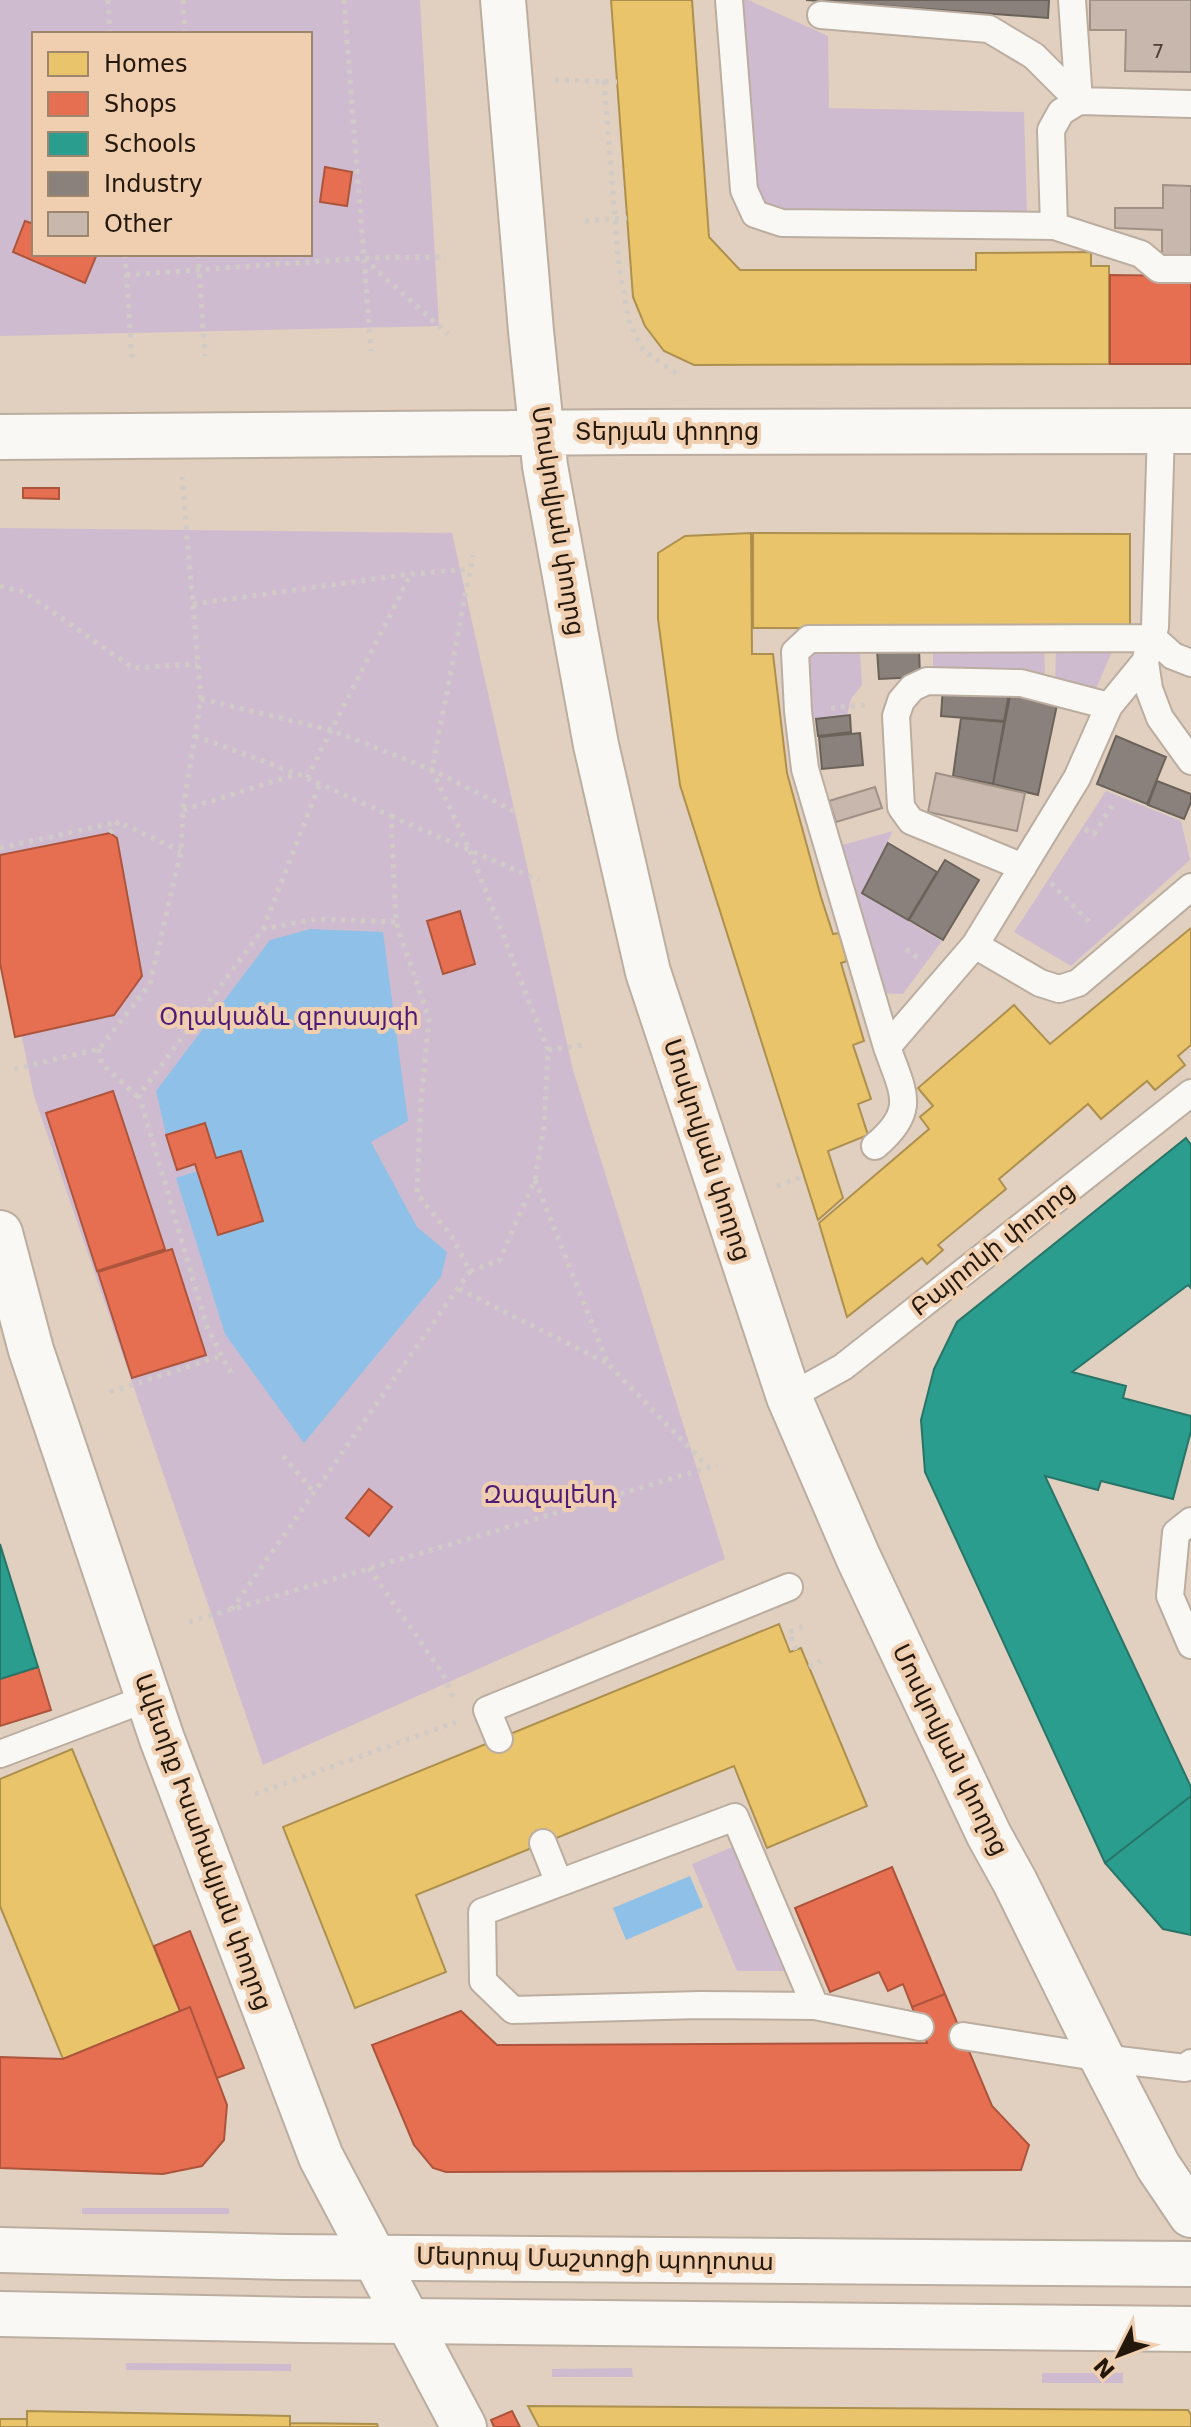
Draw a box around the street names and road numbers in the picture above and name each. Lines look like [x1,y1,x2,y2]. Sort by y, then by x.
street label: Մոսկովյան փողոց [526,404,590,638]
street label: Տերյան փողոց [575,418,759,446]
street label: Մոսկովյան փողոց [658,1035,756,1265]
street label: Բայրոնի փողոց [906,1176,1080,1322]
street label: Մոսկովյան փողոց [887,1640,1013,1860]
street label: Ավետիք Իսահակյան փողոց [129,1670,277,2014]
street label: Մեսրոպ Մաշտոցի պողոտա [416,2242,774,2276]

